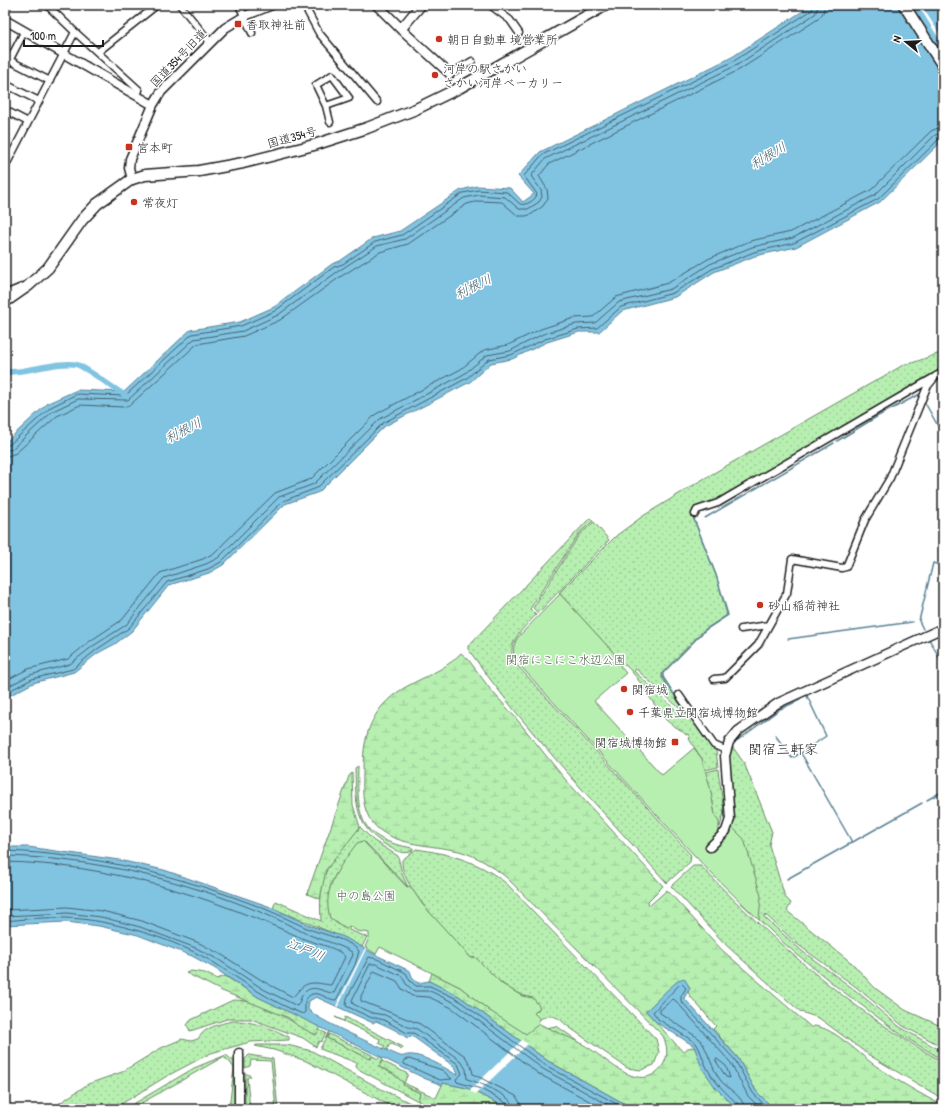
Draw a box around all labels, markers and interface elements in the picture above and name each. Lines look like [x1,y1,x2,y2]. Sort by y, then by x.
place label: 香取神社前 [246,16,306,33]
marker: 香取神社前 [233,19,243,29]
scale bar [24,22,103,48]
north arrow [886,22,926,62]
street label: 国道354号旧道 [146,25,210,91]
text: 100 m [30,27,56,44]
place label: 朝日自動車 境営業所 [447,31,558,48]
marker: 朝日自動車 境営業所 [434,34,444,44]
text: N [889,34,904,44]
place label: 河岸の駅さかい さかい河岸ベーカリー [443,60,563,91]
marker: 河岸の駅さかい さかい河岸ベーカリー [430,70,440,80]
street label: 国道354号 [265,122,319,152]
water label: 利根川 [747,137,789,173]
place label: 宮本町 [137,139,173,156]
marker: 宮本町 [124,142,134,152]
place label: 常夜灯 [142,194,178,211]
marker: 常夜灯 [129,197,139,207]
water label: 利根川 [452,269,494,303]
water label: 利根川 [162,413,204,447]
place label: 砂山稲荷神社 [768,597,840,614]
marker: 砂山稲荷神社 [755,600,765,610]
park label: 関宿にこにこ水辺公園 [506,651,626,668]
place label: 関宿城 [632,681,668,698]
marker: 関宿城 [619,684,629,694]
place label: 千葉県立関宿城博物館 [638,704,758,721]
marker: 千葉県立関宿城博物館 [625,707,635,717]
place label: 関宿城博物館 [595,734,667,751]
marker: 関宿城博物館 [670,737,680,747]
district label: 関宿三軒家 [748,739,818,758]
park label: 中の島公園 [336,887,396,904]
water label: 江戸川 [285,933,327,965]

